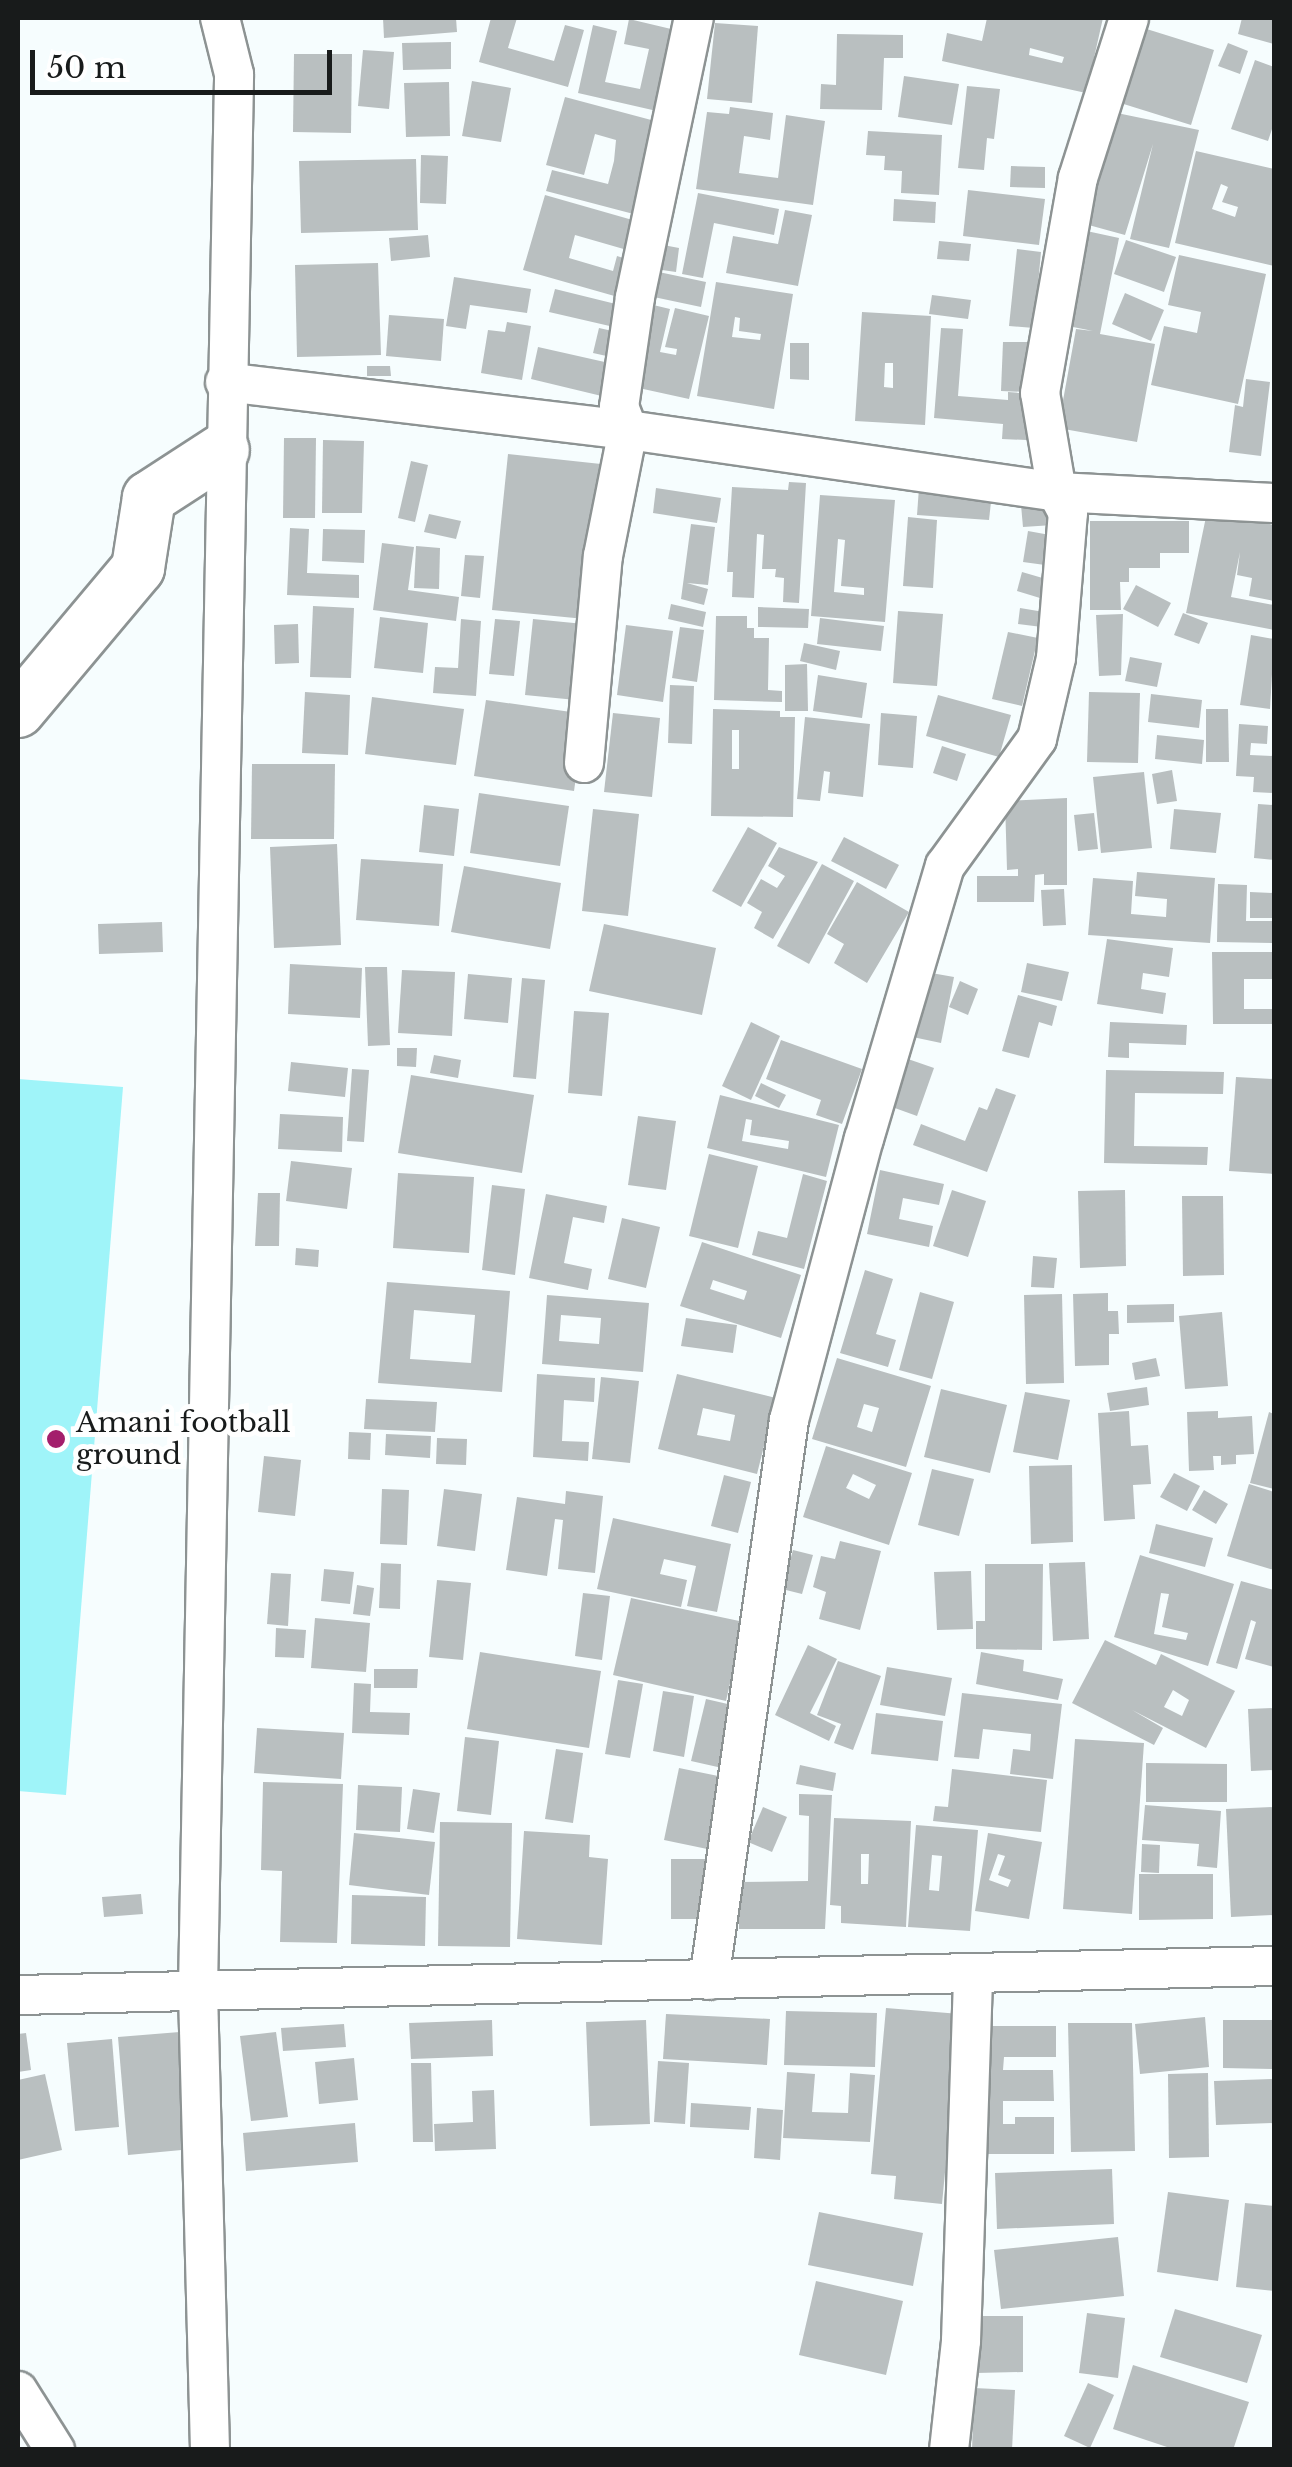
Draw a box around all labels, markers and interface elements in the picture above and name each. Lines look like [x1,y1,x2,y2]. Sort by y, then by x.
scale bar [35,30,338,92]
text: 50 m [47,49,126,86]
place label: Amani football ground [76,1406,290,1472]
marker: Amani football ground [45,1428,67,1450]

